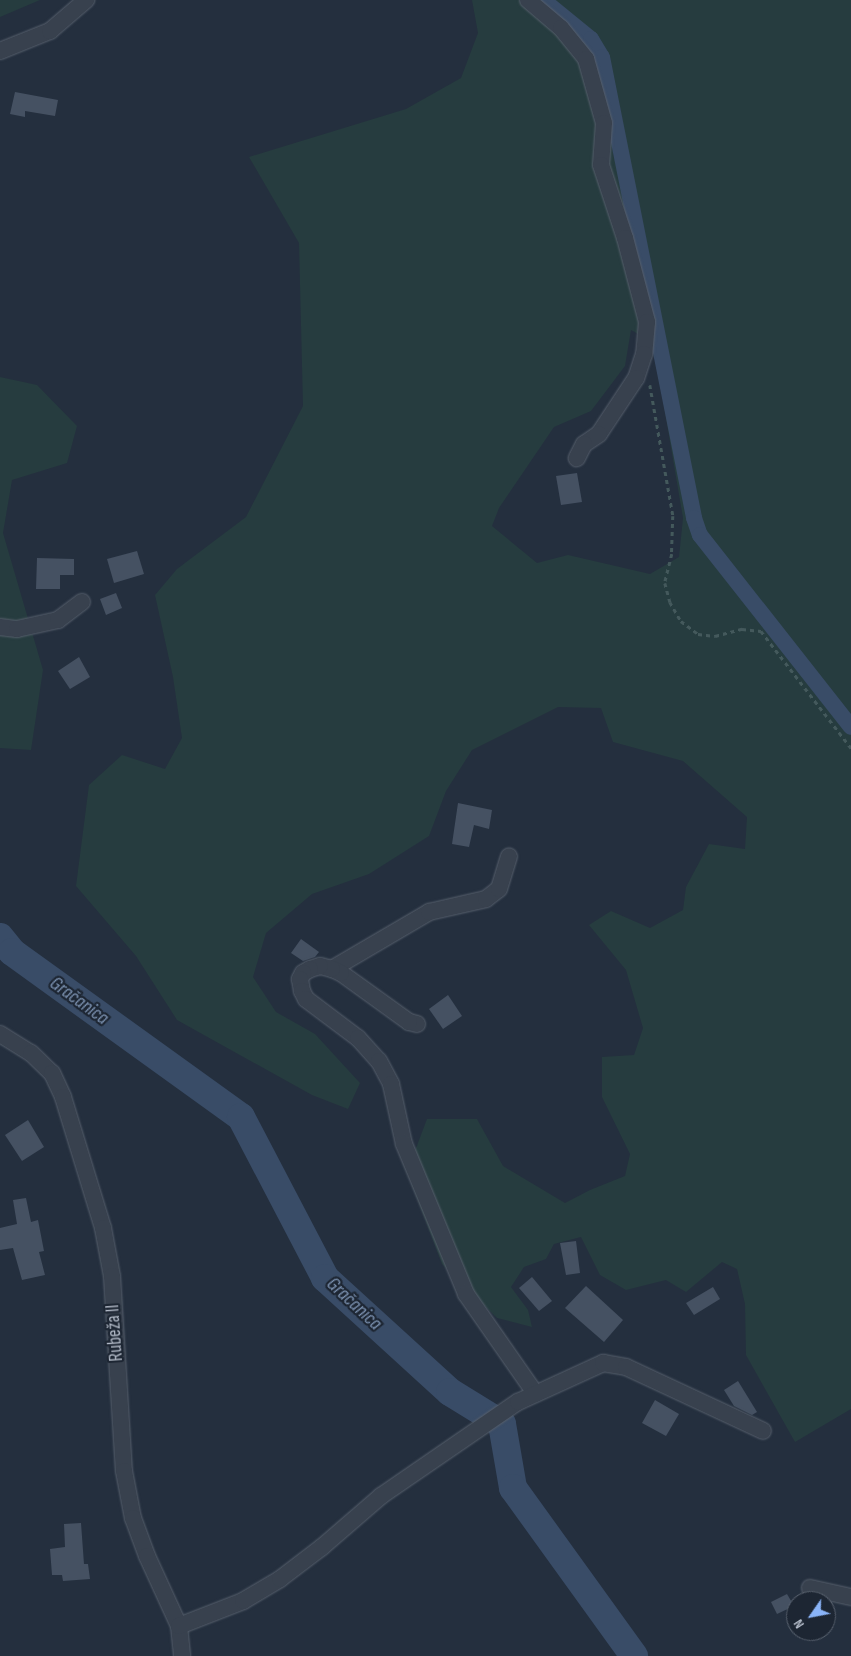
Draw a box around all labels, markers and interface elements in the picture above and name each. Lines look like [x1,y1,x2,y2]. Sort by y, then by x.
water label: Gračanica [45,972,113,1030]
water label: Gračanica [321,1272,387,1336]
street label: Rubeža II [102,1304,128,1362]
north arrow [786,1591,836,1641]
text: N [790,1616,808,1632]

